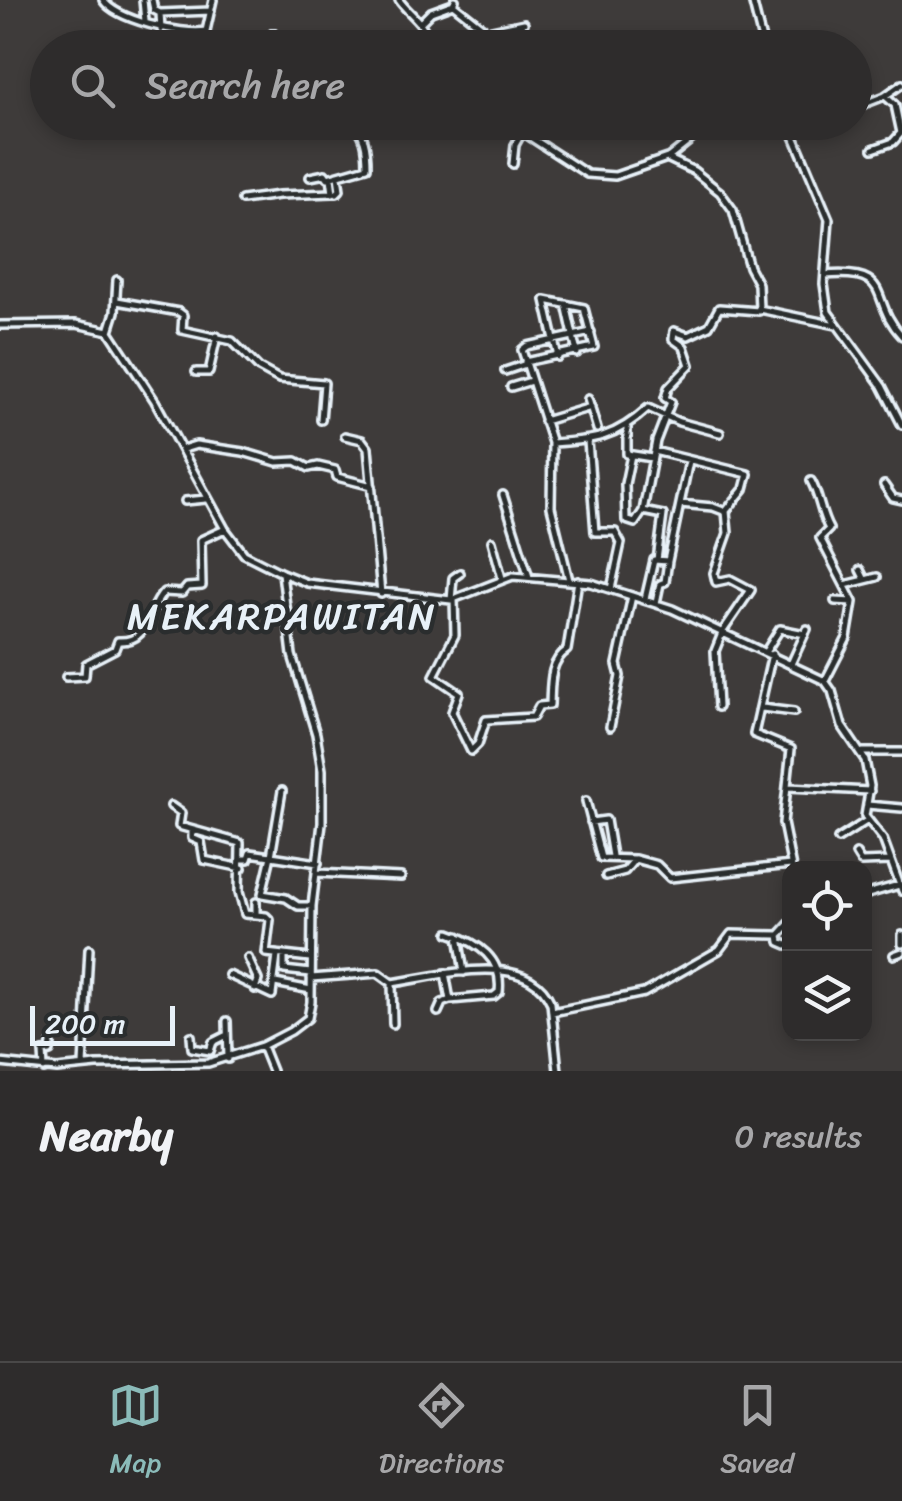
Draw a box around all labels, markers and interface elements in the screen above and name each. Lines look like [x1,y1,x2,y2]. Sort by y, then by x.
search box [30,30,872,140]
text: Search here [145,52,345,119]
icon: search [65,58,120,113]
district label: MEKARPAWITAN [127,583,437,650]
map controls [782,861,872,1041]
button: locate [782,861,872,951]
button: layers [782,951,872,1041]
text: 200 m [45,999,125,1048]
scale bar [30,1001,175,1046]
text: Nearby [40,1099,173,1173]
text: 0 results [734,1108,862,1165]
tab: Map [108,1378,163,1487]
tab: Directions [379,1378,504,1487]
tab: Saved [720,1378,794,1487]

